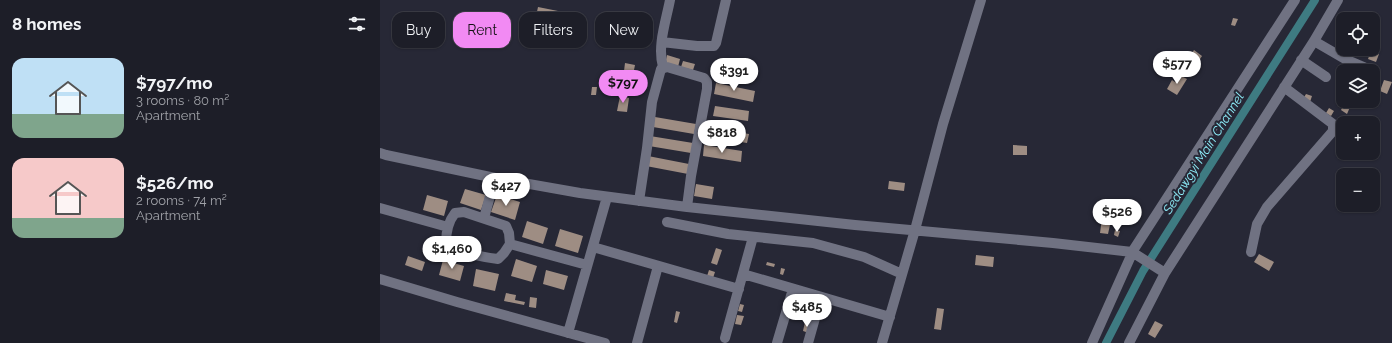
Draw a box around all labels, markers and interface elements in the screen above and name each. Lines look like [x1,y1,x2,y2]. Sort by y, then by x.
chip: Buy [392,12,445,48]
chip: Rent [453,12,511,48]
chip: Filters [519,12,587,48]
chip: New [595,12,653,48]
map controls [1336,12,1380,212]
button: locate [1336,12,1380,56]
icon: filters [346,13,368,35]
text: 8 homes [12,14,81,34]
pin: $577 [1153,51,1201,85]
text: $577 [1162,56,1192,71]
pin: $391 [710,58,758,92]
text: $391 [719,63,749,78]
button: layers [1336,64,1380,108]
pin: $797 [599,70,647,104]
text: $797/mo [136,73,212,93]
icon: home [44,74,92,122]
text: $797 [608,75,638,90]
water label: Sedawgyi Main Channel [1159,89,1247,218]
text: 3 rooms · 80 m² [136,93,229,108]
text: Apartment [136,108,200,123]
button: + [1336,116,1380,160]
pin: $818 [698,120,746,154]
text: $818 [707,125,737,140]
button: − [1336,168,1380,212]
text: $526/mo [136,173,214,193]
pin: $427 [482,173,530,207]
icon: home [44,174,92,222]
text: $427 [491,178,521,193]
text: 2 rooms · 74 m² [136,193,227,208]
pin: $526 [1093,199,1141,233]
text: $526 [1102,204,1132,219]
text: Apartment [136,208,200,223]
pin: $1,460 [419,236,485,270]
text: $1,460 [432,241,472,256]
pin: $485 [783,294,831,328]
text: $485 [792,299,822,314]

